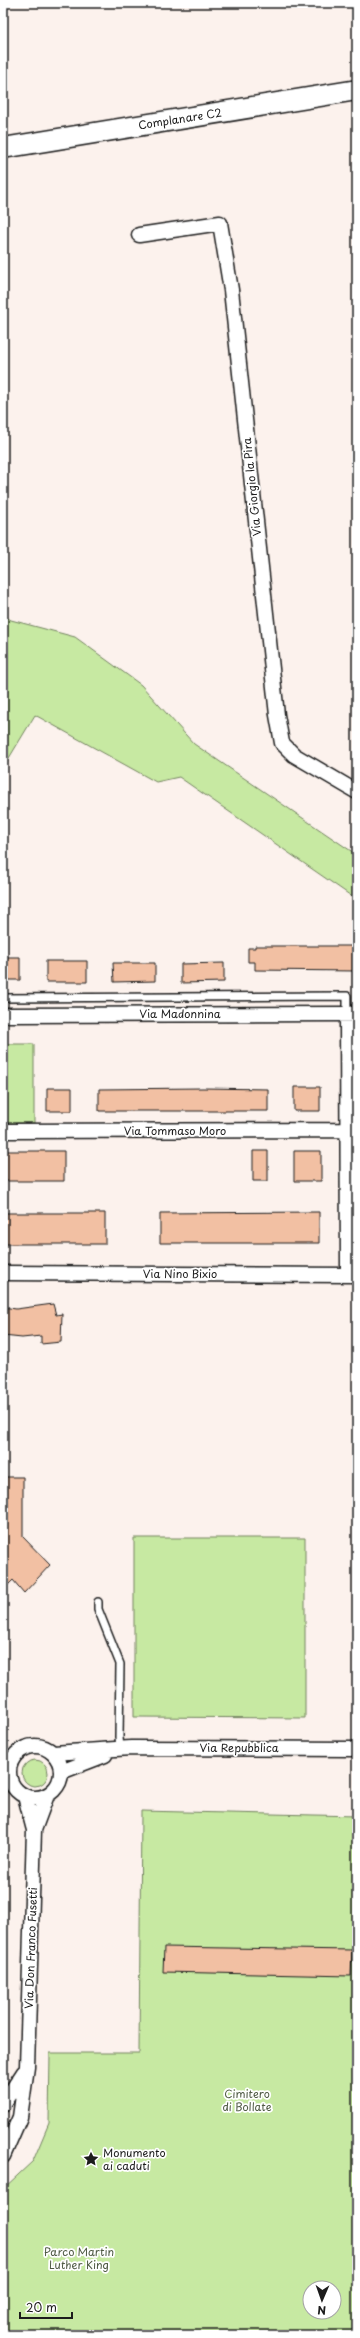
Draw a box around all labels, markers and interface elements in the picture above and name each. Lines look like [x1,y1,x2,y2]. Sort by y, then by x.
street label: Complanare C2 [137,104,223,133]
street label: Via Giorgio la Pira [238,437,265,537]
street label: Via Madonnina [139,1005,221,1022]
street label: Via Tommaso Moro [124,1122,226,1139]
street label: Via Nino Bixio [143,1265,217,1282]
street label: Via Repubblica [199,1739,279,1756]
street label: Via Don Franco Fusetti [20,1887,41,2009]
park label: Cimitero di Bollate [222,2085,272,2115]
place label: Monumento ai caduti [103,2144,166,2174]
place icon: Monumento ai caduti [82,2150,100,2168]
park label: Parco Martin Luther King [44,2243,114,2273]
north arrow [302,2280,342,2320]
scale bar [20,2294,72,2320]
text: 20 m [26,2298,57,2316]
text: N [317,2302,326,2319]

